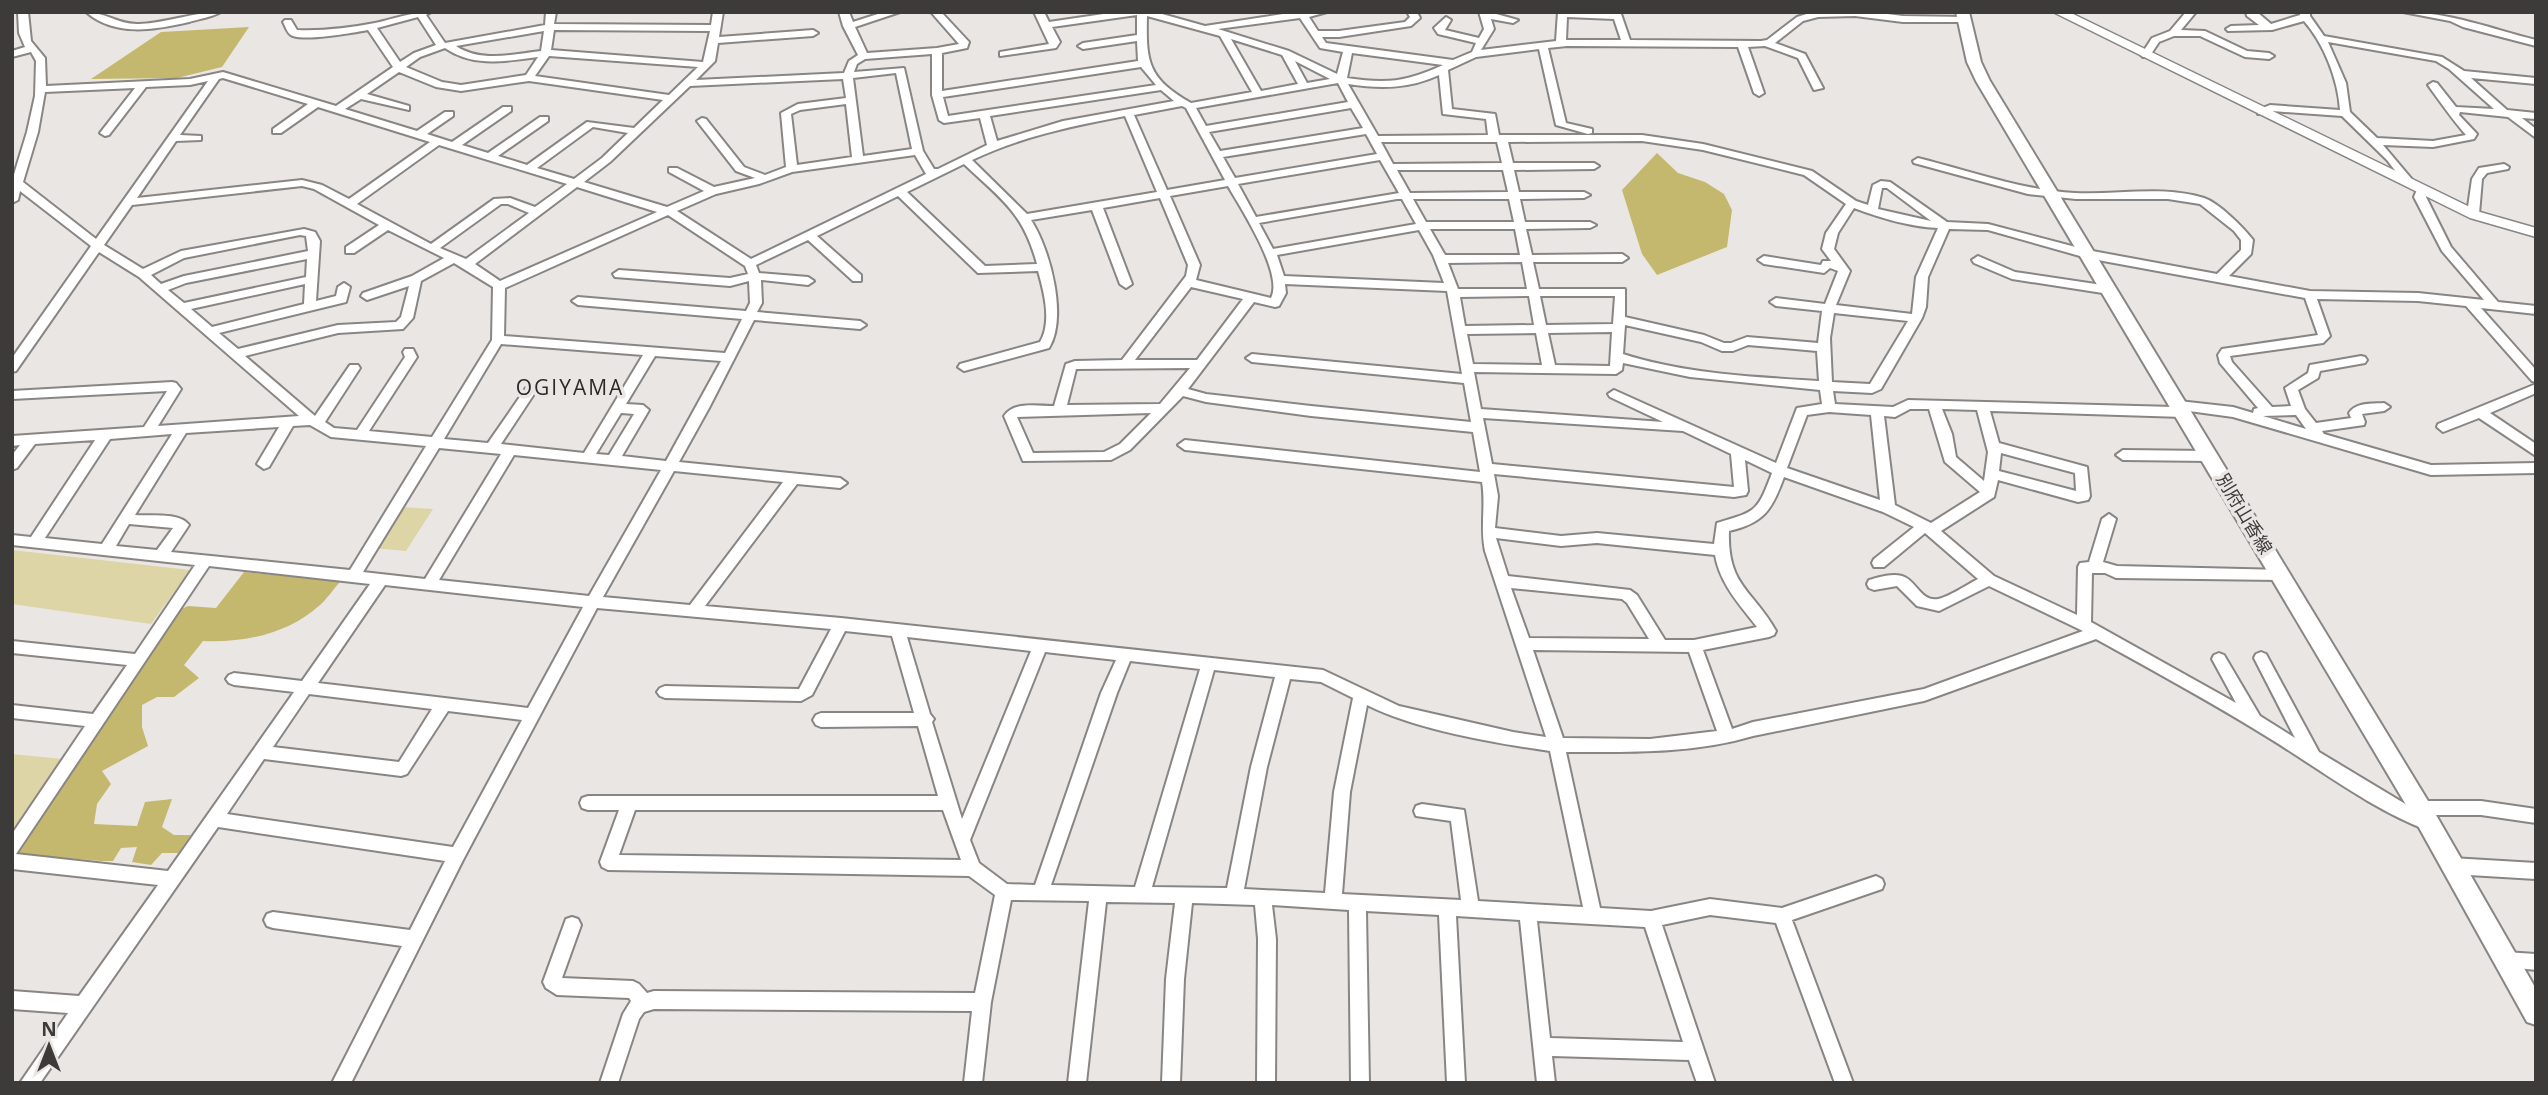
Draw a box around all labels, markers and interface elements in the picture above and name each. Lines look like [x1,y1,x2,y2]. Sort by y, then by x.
district label: OGIYAMA [516,373,624,401]
street label: 別府山香線 [2211,469,2278,558]
north arrow [14,1011,84,1081]
text: N [41,1016,57,1042]

